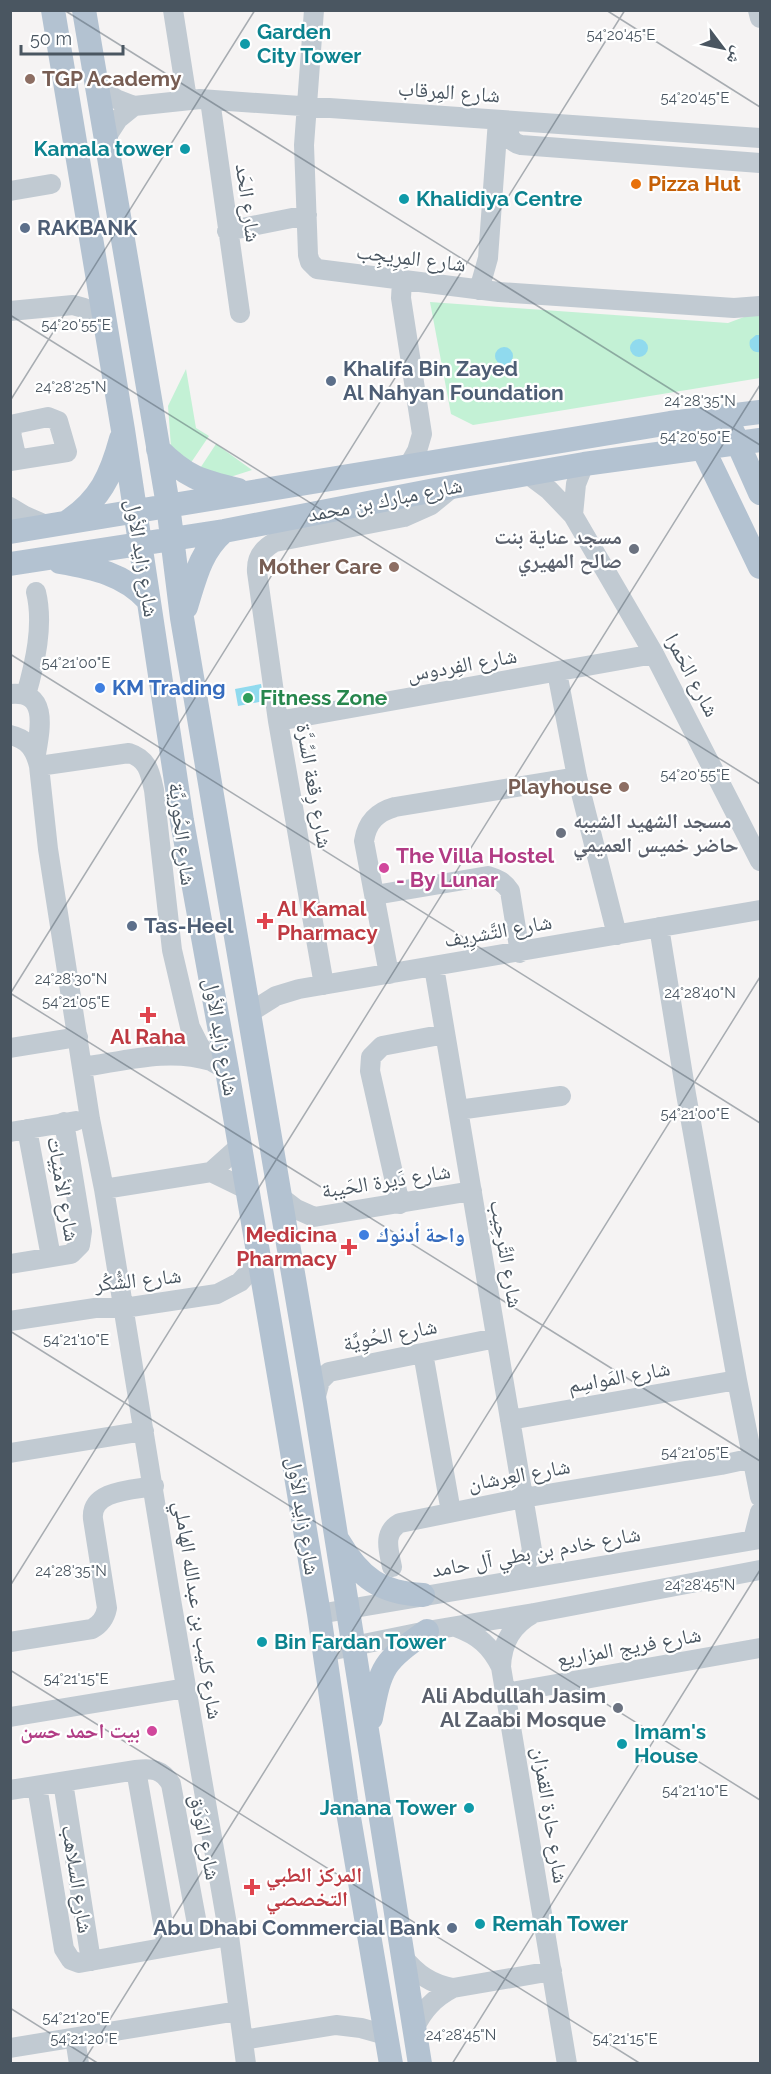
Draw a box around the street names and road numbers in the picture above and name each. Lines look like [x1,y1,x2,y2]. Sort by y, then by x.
street label: شارع المِرقاب [397,75,501,109]
street label: شارع الحَد [230,162,266,244]
street label: شارع المِرِيجِب [354,238,467,280]
street label: شارع مبارك بن محمد [305,472,465,528]
street label: شارع زايد الأول [120,497,164,619]
street label: شارع الحَمرا [659,629,725,721]
street label: شارع الفِردوس [405,643,519,687]
street label: شارع رِقعة السِّرَّة [288,722,338,851]
street label: شارع الحُوريَّة [163,781,201,887]
street label: شارع التَّشرِيف [442,909,554,956]
street label: شارع زايد الأول [198,976,244,1098]
street label: شارع الأمنِيات [41,1135,85,1243]
street label: شارع دَيرة الحَيبة [320,1158,452,1204]
street label: شارع التَّرحِيب [484,1198,528,1310]
street label: شارع الشُّكُر [92,1263,183,1298]
street label: شارع الحُوِيَّة [341,1313,440,1359]
street label: شارع المَواسِم [566,1355,672,1400]
street label: شارع العِرشان [466,1453,572,1497]
street label: شارع زايد الأول [281,1455,325,1577]
street label: شارع كليب بن عبدالله الهاملي [165,1499,228,1722]
street label: شارع خادم بن بطي آل حامد [430,1521,643,1586]
street label: شارع فريج المزاريع [555,1622,703,1672]
street label: شارع حارة القمزان [526,1745,574,1885]
street label: شارع الوَدَق [184,1792,226,1882]
street label: شارع السلاهب [56,1823,98,1935]

